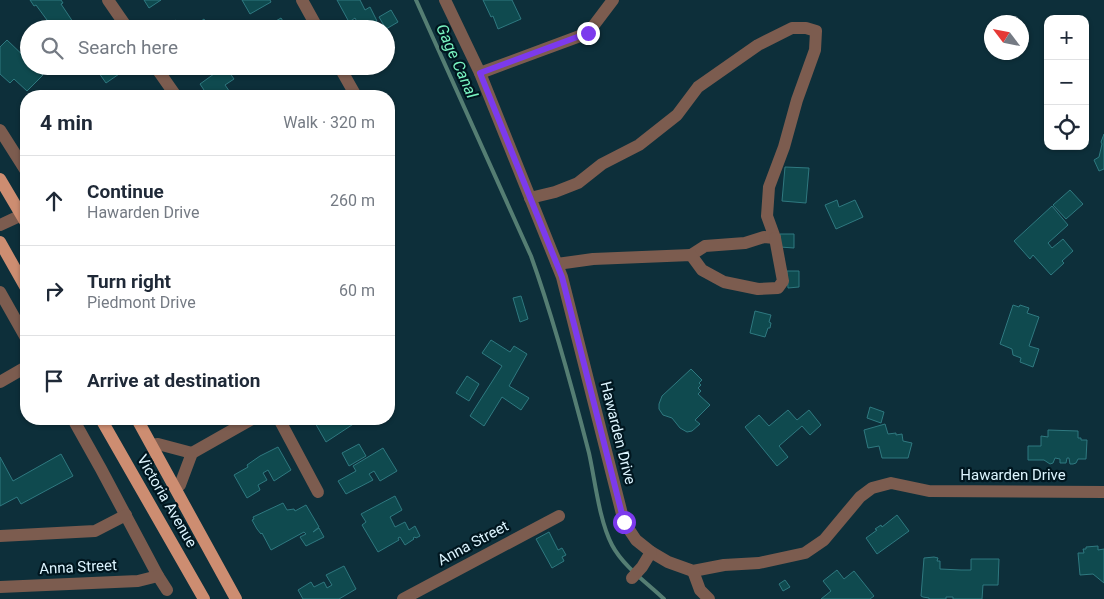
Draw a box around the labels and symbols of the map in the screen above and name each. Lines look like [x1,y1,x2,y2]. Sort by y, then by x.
north arrow [984,15,1029,60]
water label: Gage Canal [432,21,482,101]
route end [577,22,600,45]
street label: Hawarden Drive [597,380,639,486]
street label: Victoria Avenue [133,451,201,551]
street label: Hawarden Drive [960,466,1066,484]
route start [613,511,636,534]
street label: Anna Street [434,517,512,569]
street label: Anna Street [39,556,117,578]

